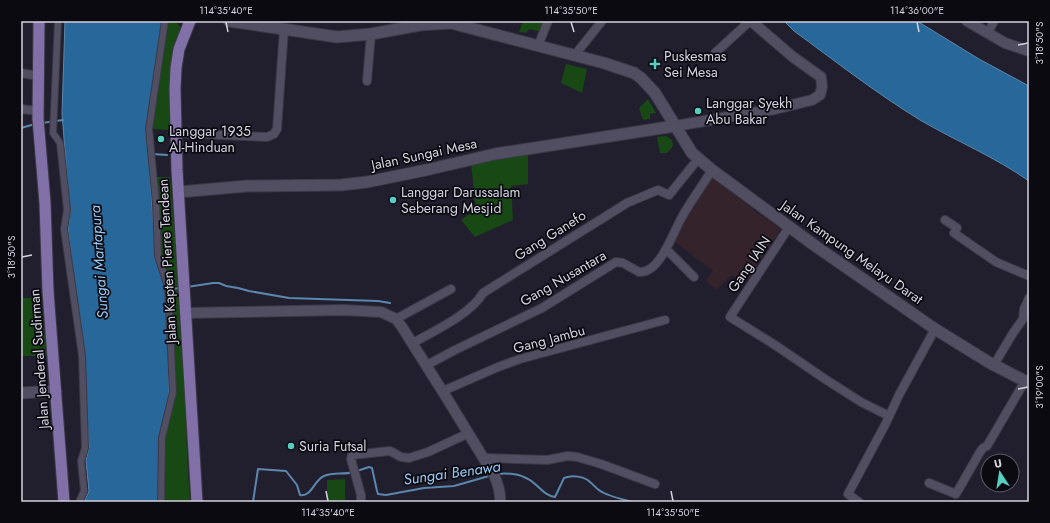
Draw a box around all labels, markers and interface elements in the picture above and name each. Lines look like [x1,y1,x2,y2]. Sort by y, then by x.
text: 114°35'40"E [199,3,253,18]
text: 114°35'50"E [544,3,598,18]
text: 114°36'00"E [890,3,944,18]
text: 3°18'50"S [1032,21,1047,64]
place label: Puskesmas Sei Mesa [664,46,727,82]
marker: Puskesmas Sei Mesa [649,58,661,70]
place label: Langgar Syekh Abu Bakar [706,93,792,129]
marker: Langgar Syekh Abu Bakar [693,106,703,116]
place label: Langgar 1935 Al-Hinduan [169,121,251,157]
street label: Jalan Sungai Mesa [367,133,479,175]
marker: Langgar 1935 Al-Hinduan [156,134,166,144]
street label: Jalan Kapten Pierre Tendean [153,178,181,346]
place label: Langgar Darussalam Seberang Mesjid [401,182,520,218]
street label: Jalan Kampung Melayu Darat [775,194,928,309]
marker: Langgar Darussalam Seberang Mesjid [388,195,398,205]
water label: Sungai Martapura [84,204,114,320]
street label: Gang Ganefo [510,205,590,265]
street label: Gang IAIN [723,232,775,296]
text: 3°18'50"S [4,235,19,278]
street label: Gang Nusantara [516,245,610,311]
street label: Jalan Jenderal Sudirman [24,288,54,432]
street label: Gang Jambu [511,320,587,358]
text: 3°19'00"S [1032,365,1047,409]
place label: Suria Futsal [299,436,366,456]
marker: Suria Futsal [286,441,296,451]
north arrow [980,453,1020,493]
water label: Sungai Benawa [402,455,503,491]
text: U [992,455,1003,472]
text: 114°35'40"E [301,505,355,520]
text: 114°35'50"E [646,505,700,520]

